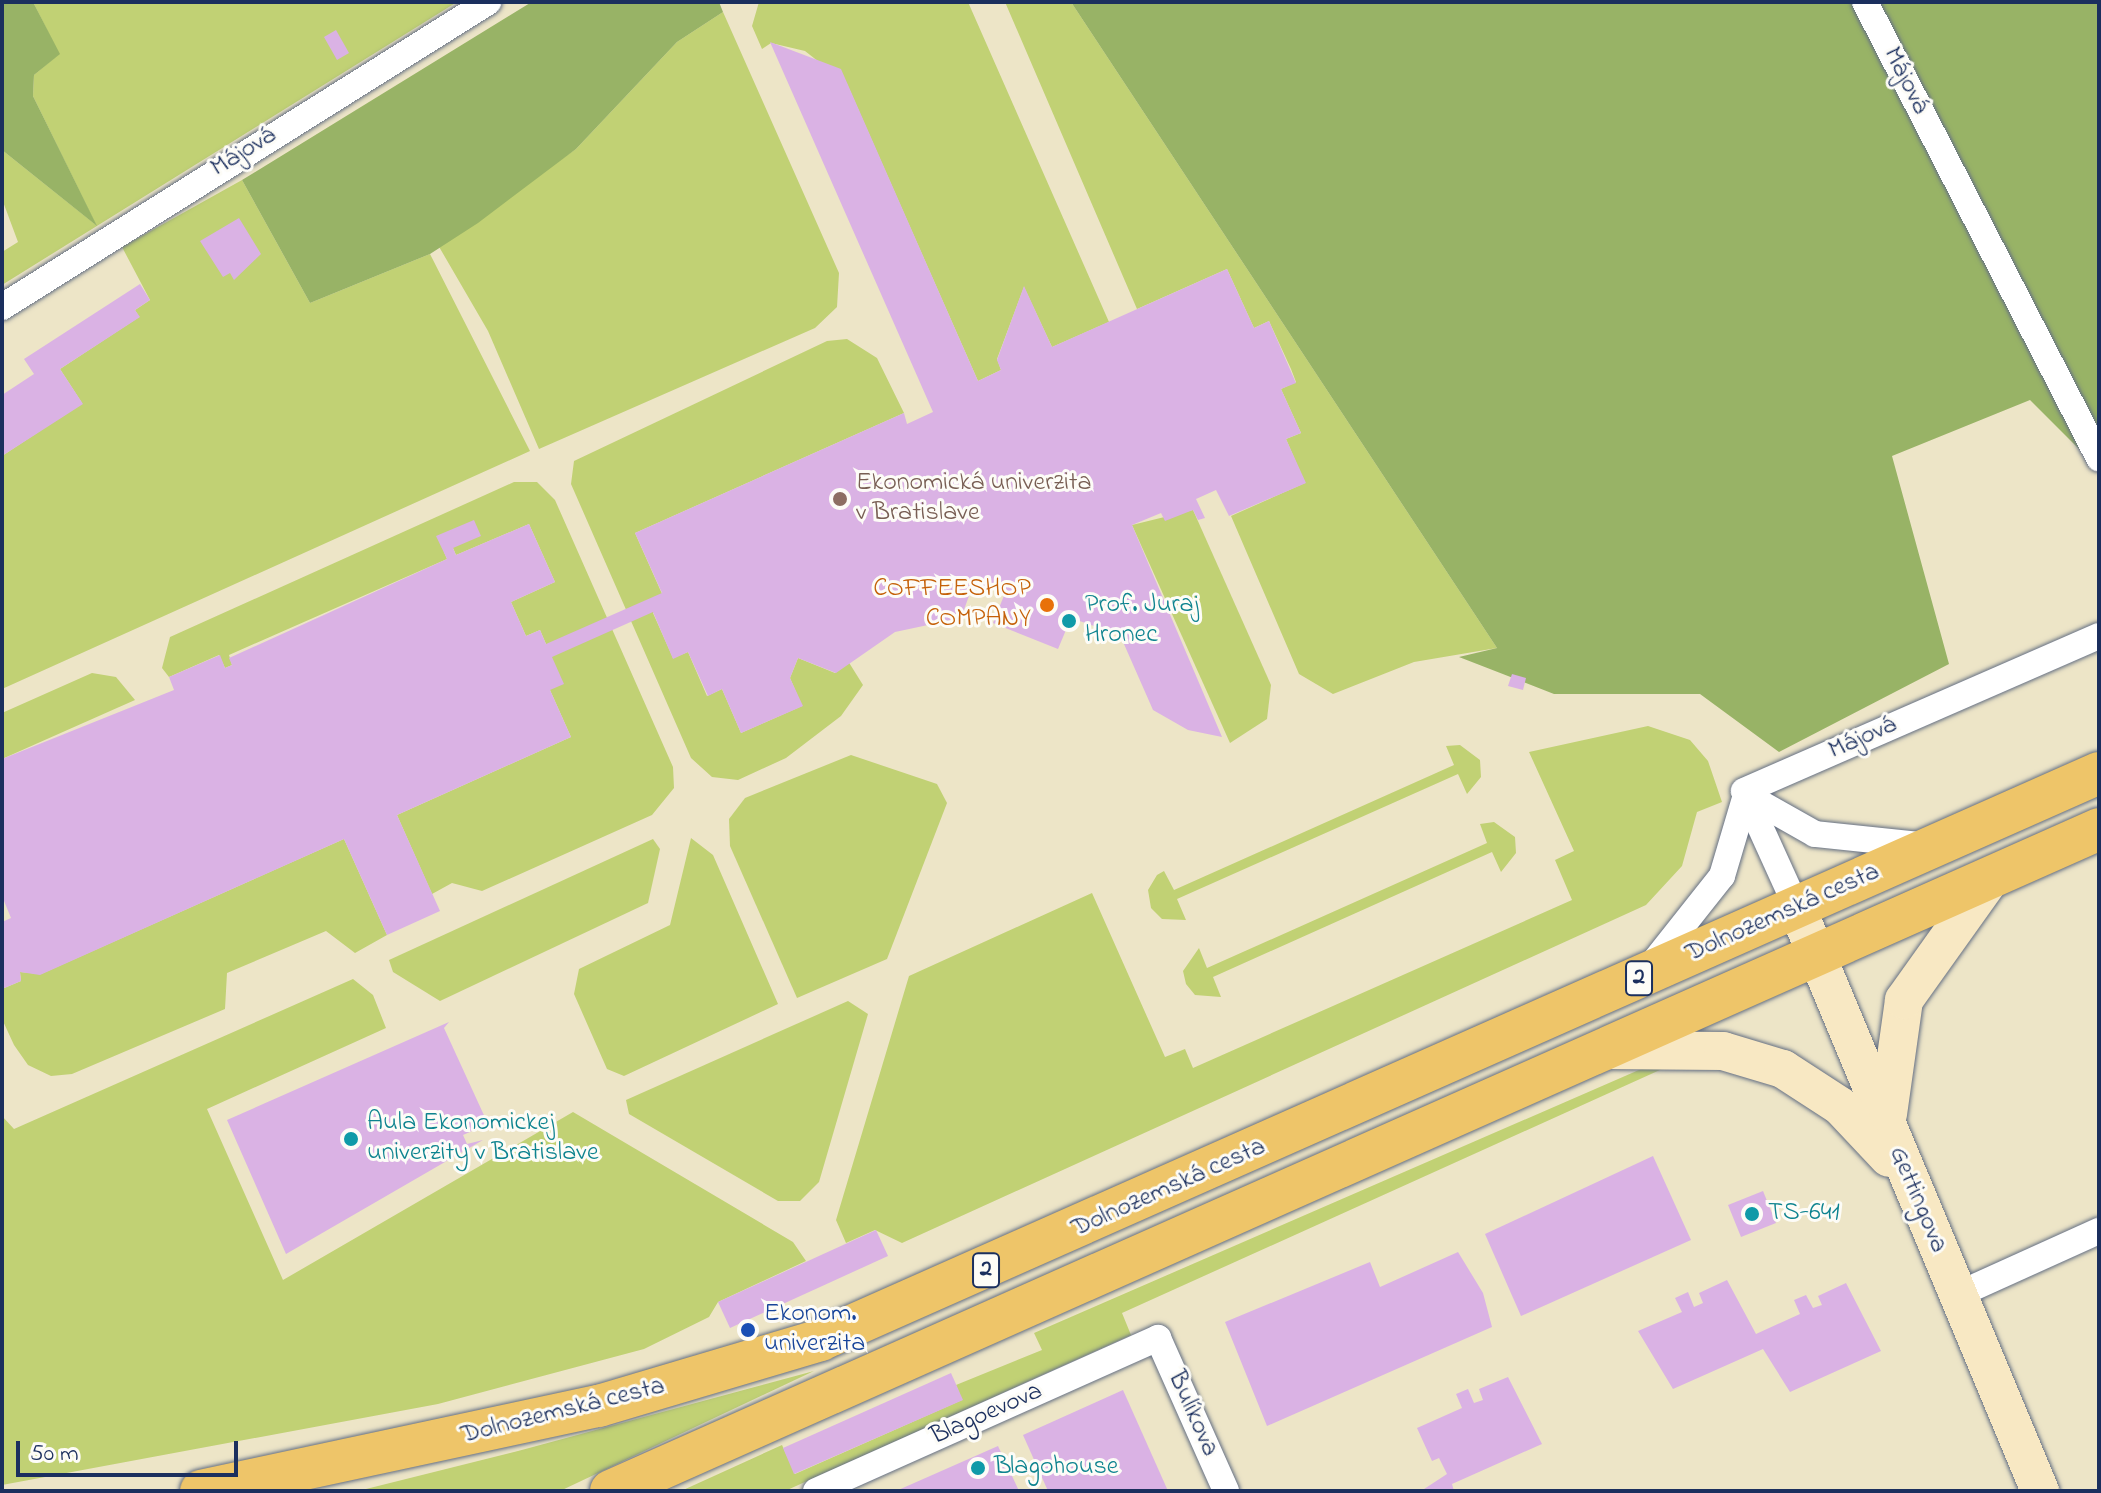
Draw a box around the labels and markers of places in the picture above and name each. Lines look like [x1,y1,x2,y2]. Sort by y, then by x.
place label: Ekonomická univerzita v Bratislave [856,468,1092,530]
marker: Ekonomická univerzita v Bratislave [831,490,849,508]
place label: COFFEESHOP COMPANY [873,574,1031,636]
place label: Prof. Juraj Hronec [1085,590,1199,652]
marker: COFFEESHOP COMPANY [1038,596,1056,614]
marker: Prof. Juraj Hronec [1060,612,1078,630]
place label: Aula Ekonomickej univerzity v Bratislave [367,1108,599,1170]
marker: Aula Ekonomickej univerzity v Bratislave [342,1130,360,1148]
place label: TS-641 [1768,1198,1840,1230]
marker: TS-641 [1743,1205,1761,1223]
place label: Ekonom. univerzita [764,1299,865,1360]
marker: Ekonom. univerzita [739,1321,757,1339]
place label: Blagohouse [994,1452,1118,1484]
marker: Blagohouse [969,1459,987,1477]

